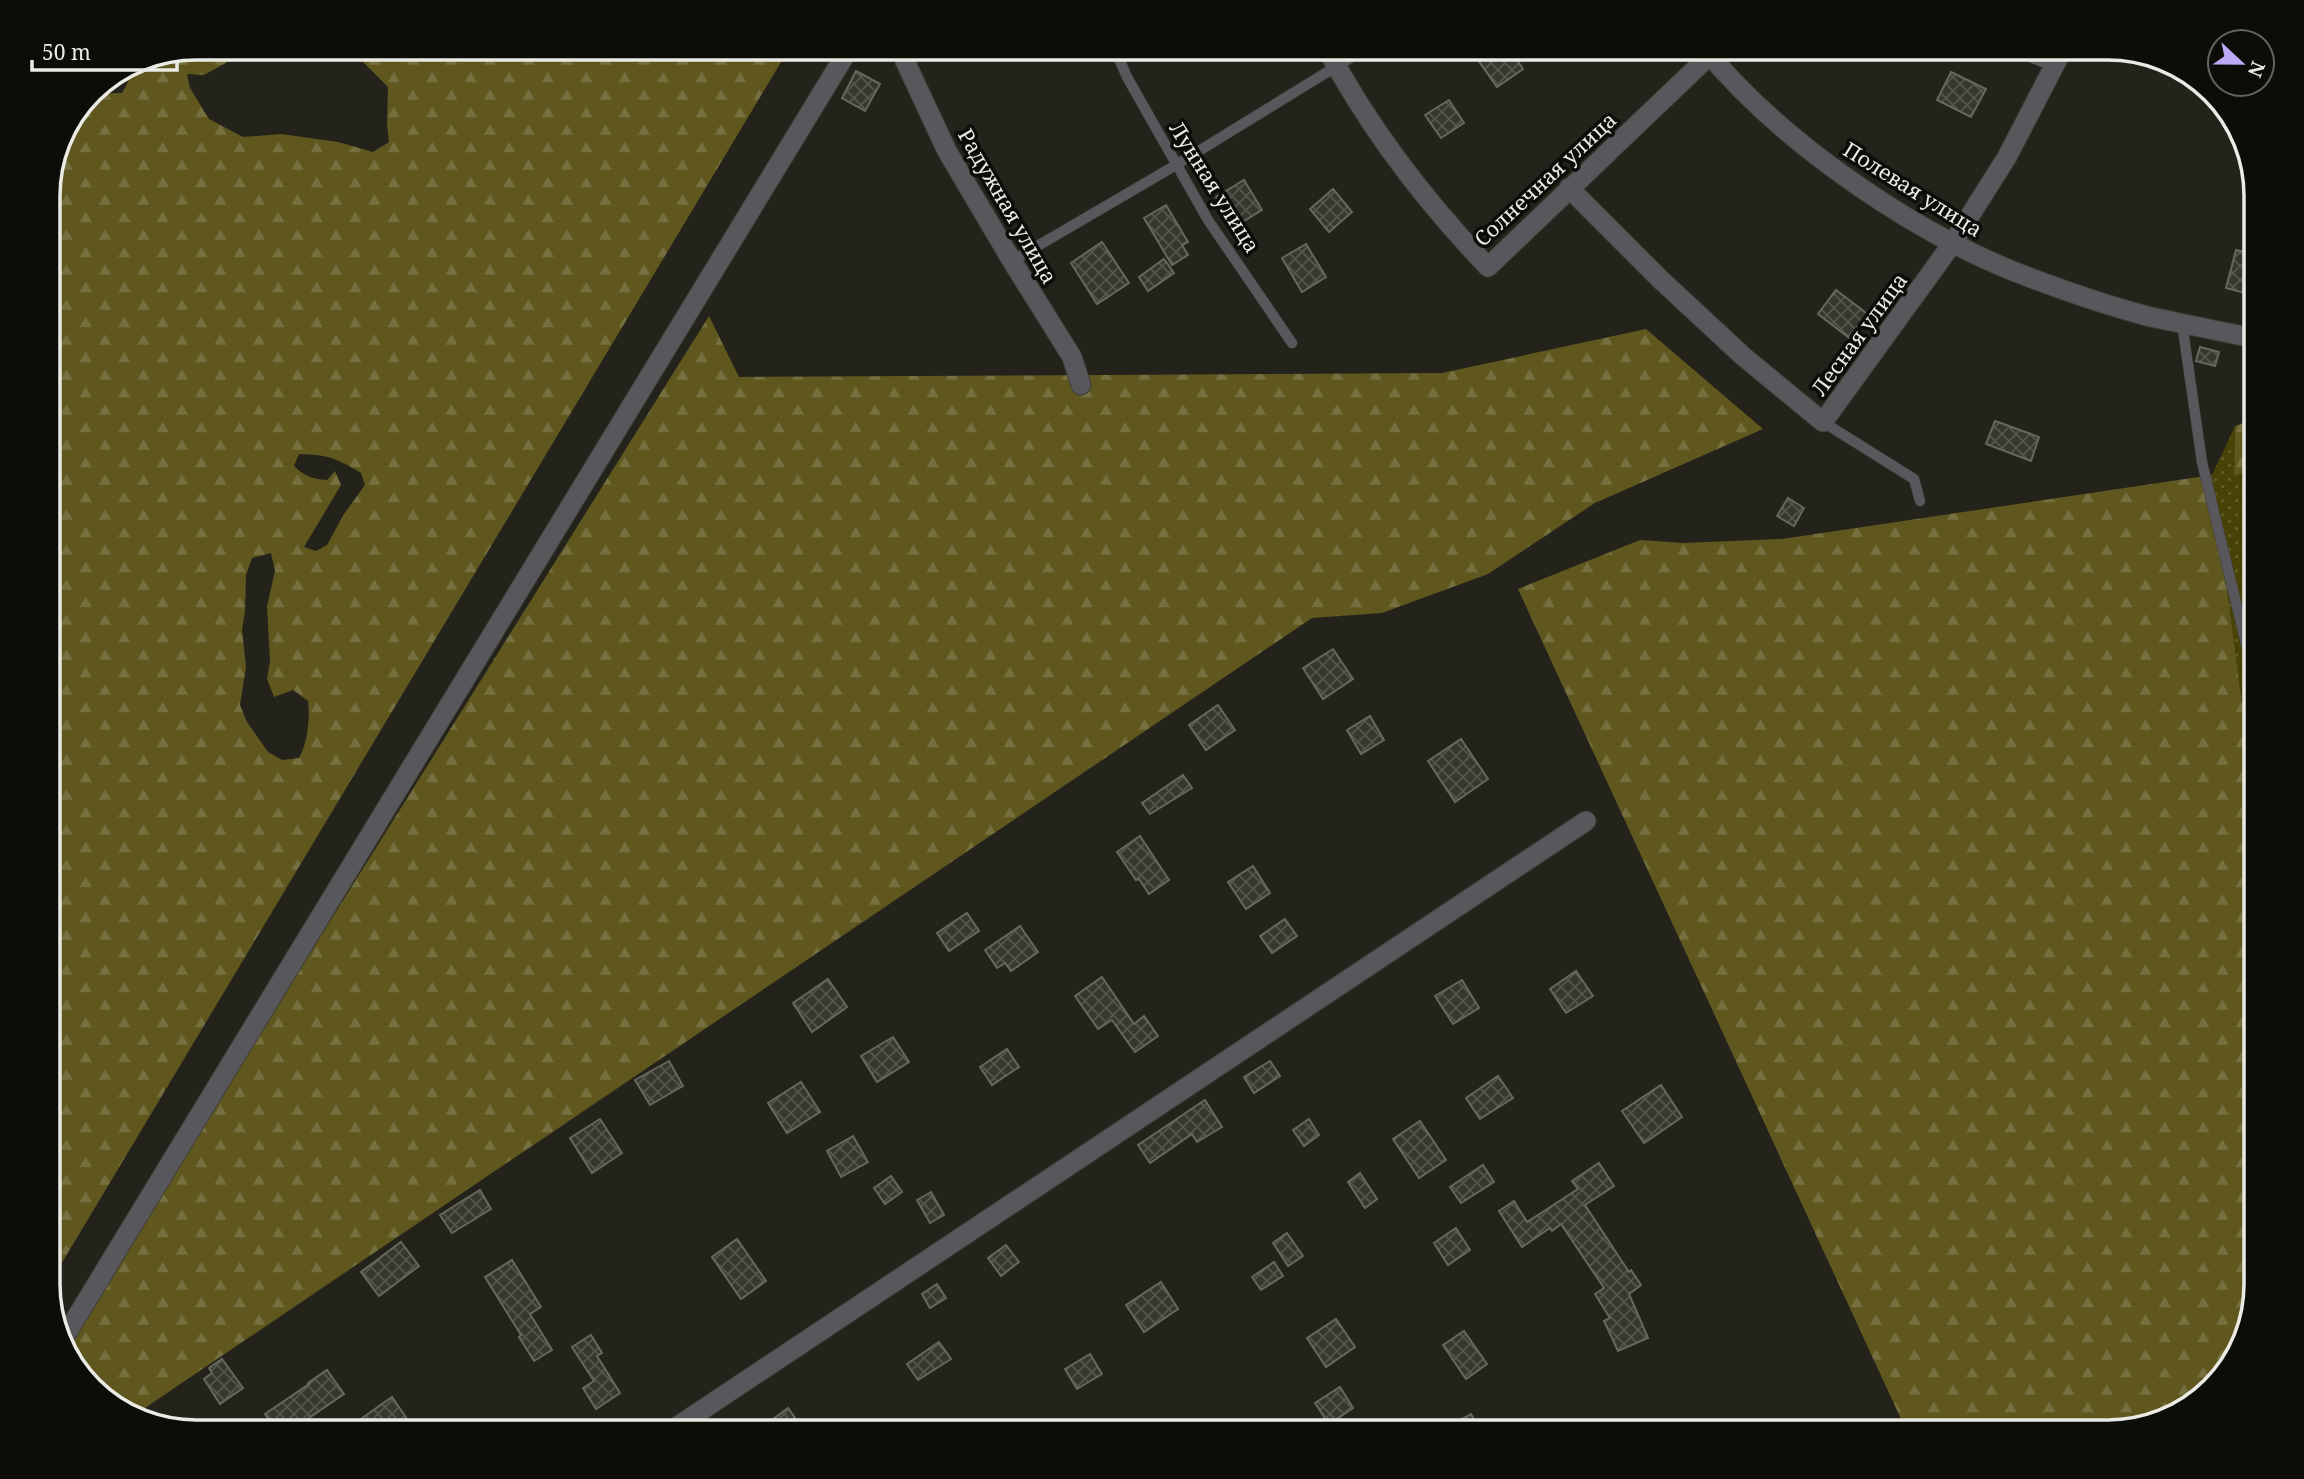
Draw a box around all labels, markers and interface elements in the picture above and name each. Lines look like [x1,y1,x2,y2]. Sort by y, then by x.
scale bar [32,28,177,72]
north arrow [2206,28,2276,98]
text: 50 m [42,38,91,66]
text: N [2242,58,2272,81]
street label: Солнечная улица [1468,106,1622,252]
street label: Лунная улица [1163,116,1267,258]
street label: Радужная улица [952,123,1064,289]
street label: Полевая улица [1838,135,1988,243]
street label: Лесная улица [1805,267,1913,401]

